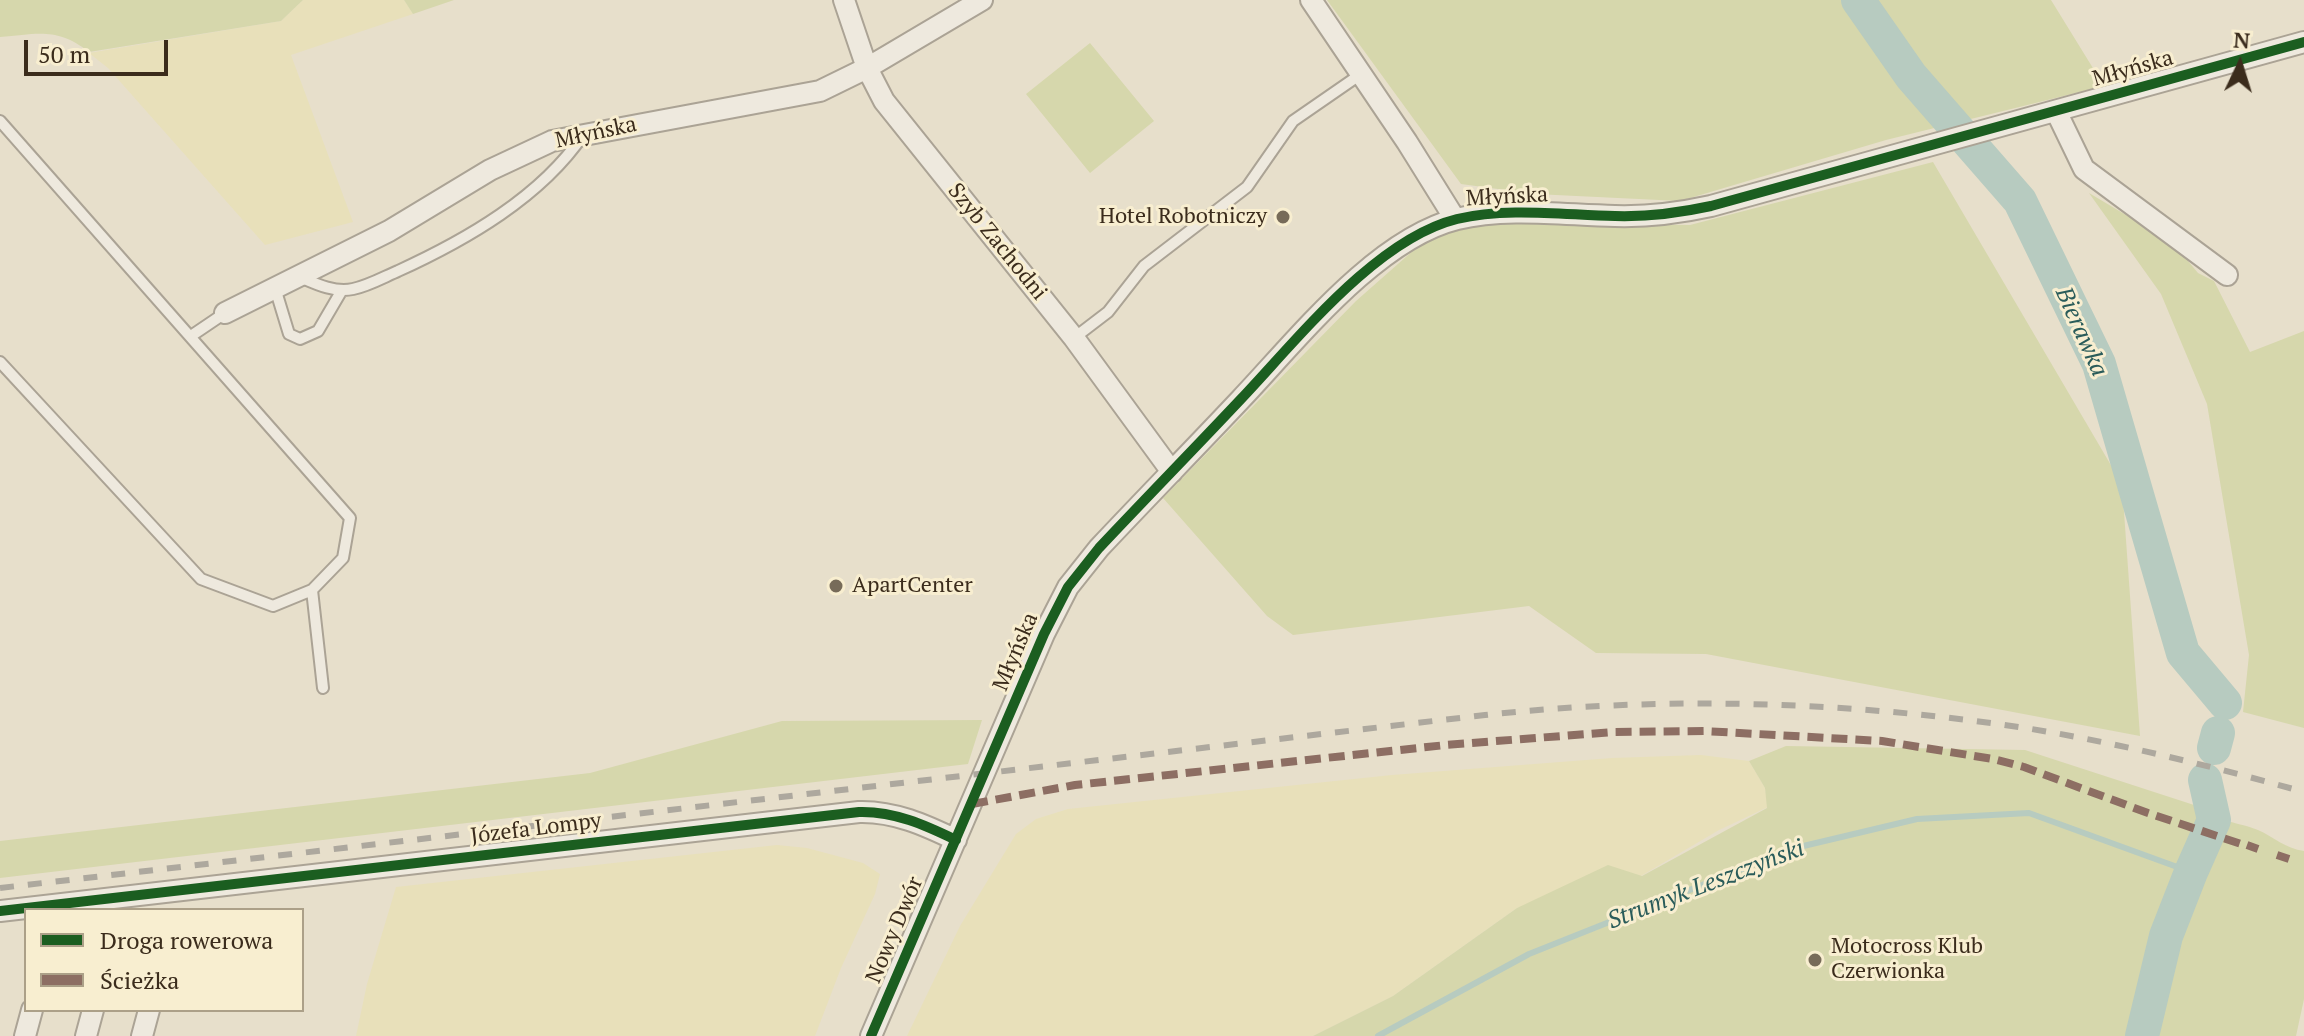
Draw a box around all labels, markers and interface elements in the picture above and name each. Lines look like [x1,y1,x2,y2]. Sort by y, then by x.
scale bar [28,24,172,74]
north arrow [2200,24,2280,104]
text: N [2232,25,2251,55]
text: 50 m [38,38,90,70]
street label: Młyńska [2090,45,2176,93]
street label: Młyńska [553,112,639,154]
street label: Szyb Zachodni [942,178,1052,306]
street label: Młyńska [1465,182,1549,212]
place label: Hotel Robotniczy [1099,204,1267,230]
marker: Hotel Robotniczy [1274,208,1292,226]
water label: Bierawka [2049,283,2113,381]
place label: ApartCenter [852,573,973,599]
marker: ApartCenter [827,577,845,595]
street label: Młyńska [988,609,1044,695]
street label: Józefa Lompy [469,808,603,850]
water label: Strumyk Leszczyński [1604,834,1808,936]
street label: Nowy Dwór [861,873,929,987]
legend [24,908,304,1012]
text: Droga rowerowa [100,924,273,956]
place label: Motocross Klub Czerwionka [1831,934,1983,986]
marker: Motocross Klub Czerwionka [1806,951,1824,969]
text: Ścieżka [100,964,179,996]

